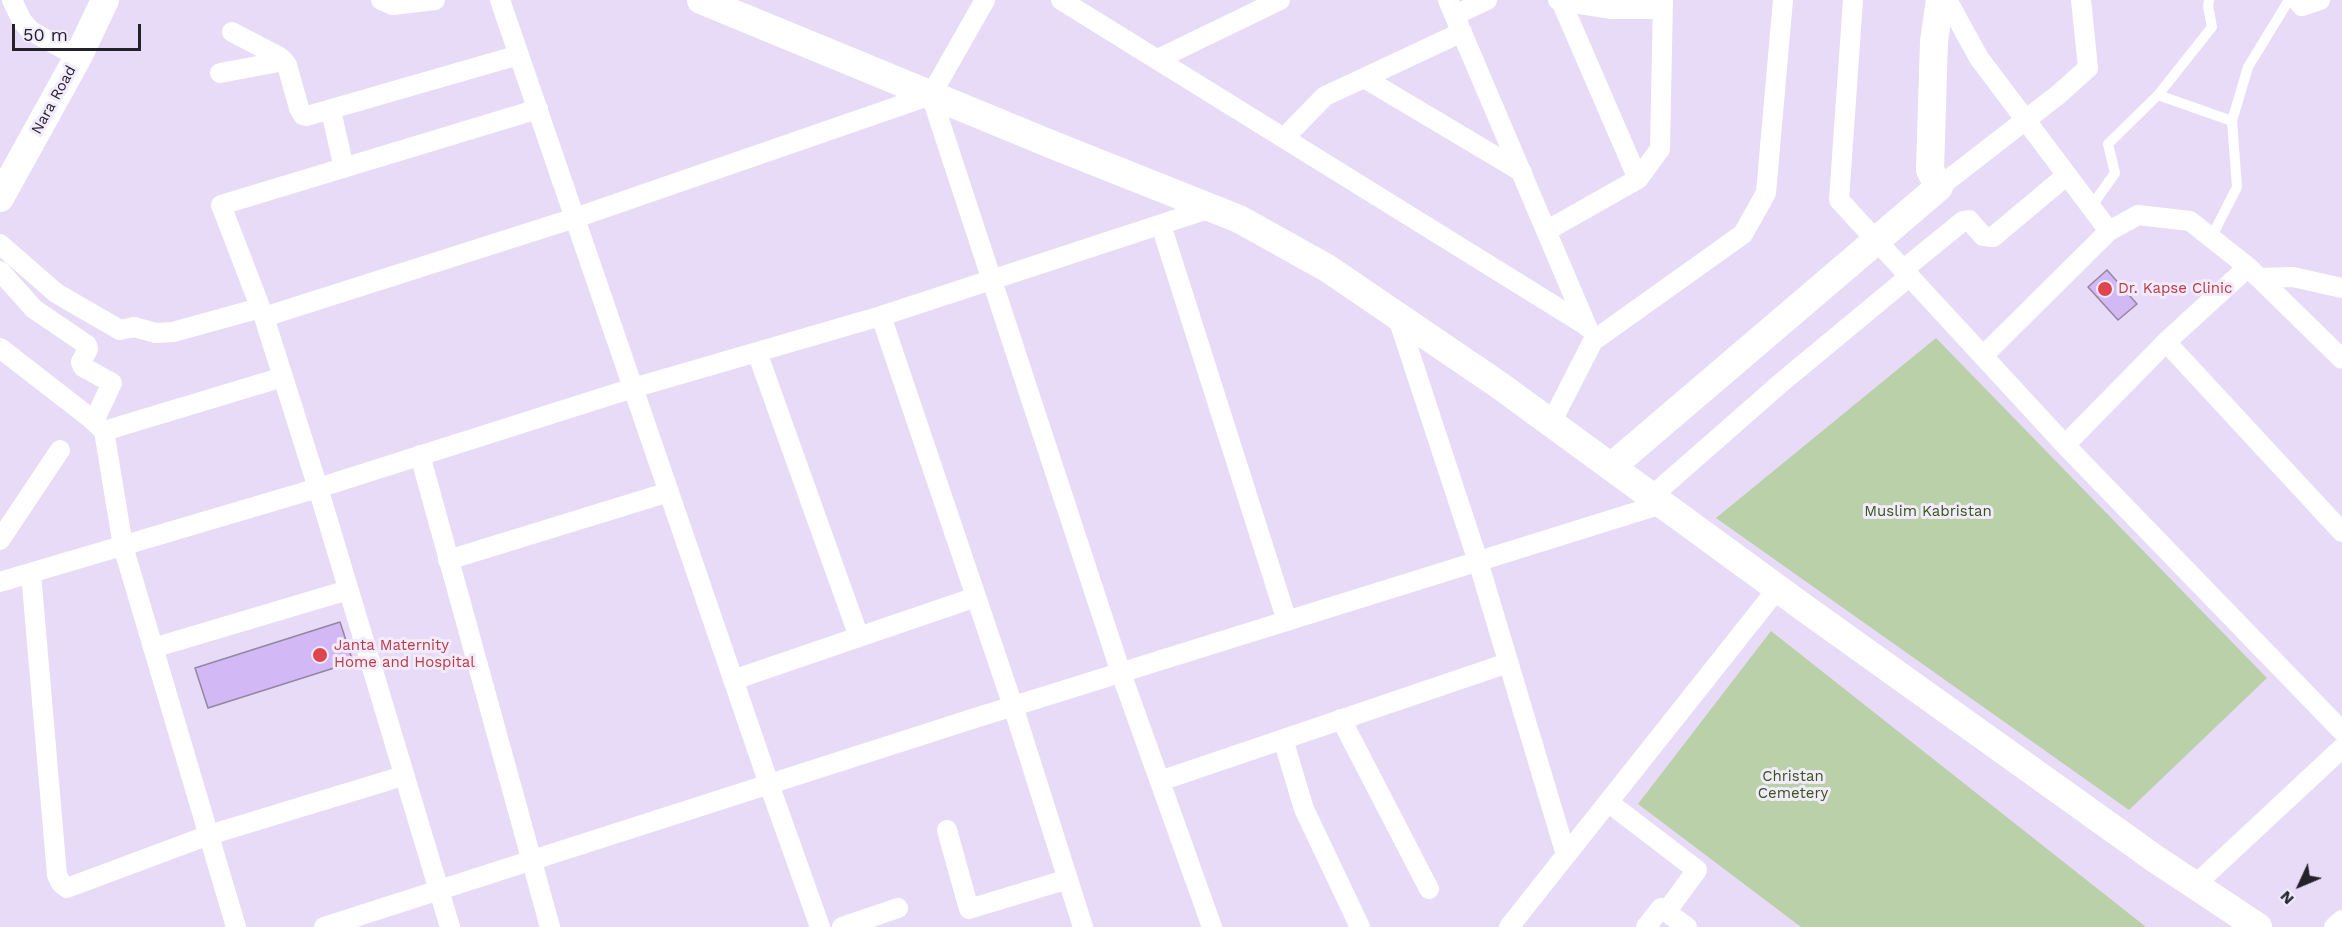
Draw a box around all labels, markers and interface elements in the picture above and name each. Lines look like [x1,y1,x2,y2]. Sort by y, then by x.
scale bar [15,12,144,50]
text: 50 m [23,24,68,45]
street label: Nara Road [28,63,80,137]
marker: Dr. Kapse Clinic [2096,280,2114,298]
place label: Dr. Kapse Clinic [2118,280,2233,298]
park label: Muslim Kabristan [1864,503,1992,521]
place label: Janta Maternity Home and Hospital [334,637,475,672]
marker: Janta Maternity Home and Hospital [311,646,329,664]
park label: Christan Cemetery [1758,768,1828,803]
north arrow [2270,855,2330,915]
text: N [2276,887,2298,909]

